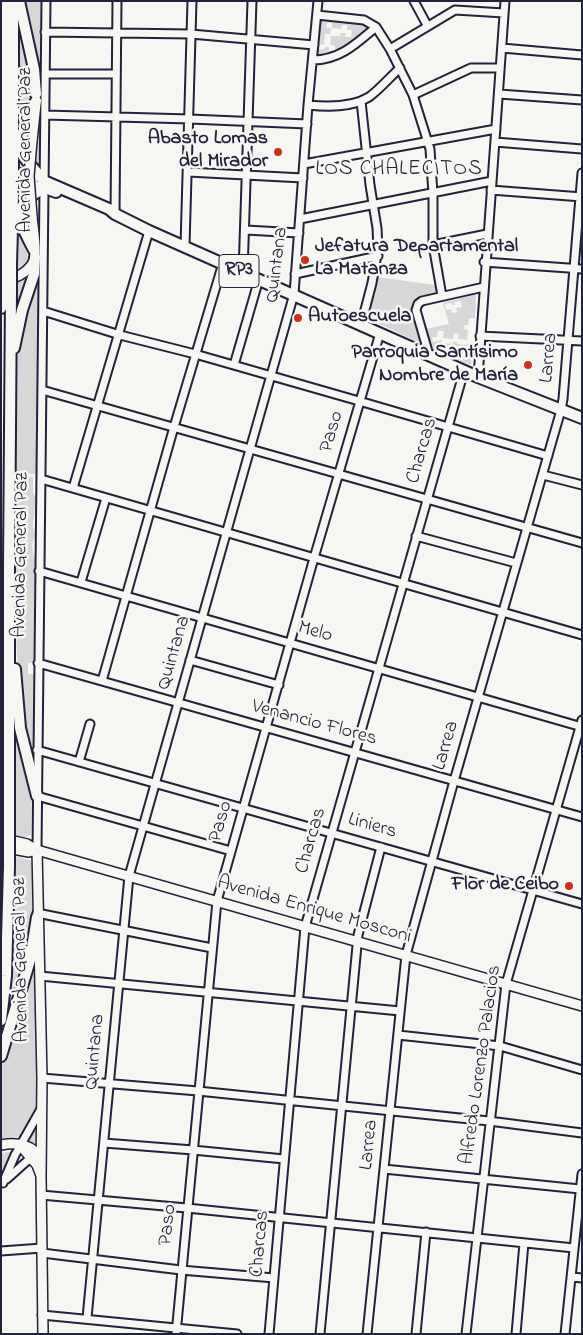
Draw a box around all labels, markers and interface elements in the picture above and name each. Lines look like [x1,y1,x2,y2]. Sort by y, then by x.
street label: Avenida General Paz [15,67,39,233]
place label: Abasto Lomas del Mirador [148,128,268,175]
marker: Abasto Lomas del Mirador [272,146,284,158]
district label: LOS CHALECITOS [314,158,484,184]
street label: Quintana [261,226,295,304]
place label: Jefatura Departamental La Matanza [315,236,518,283]
marker: Jefatura Departamental La Matanza [299,254,311,266]
road number: RP3 [219,255,259,288]
place label: Autoescuela [308,306,411,330]
marker: Autoescuela [292,312,304,324]
street label: Larrea [536,332,564,384]
place label: Parroquia Santísimo Nombre de María [351,342,518,389]
marker: Parroquia Santísimo Nombre de María [522,359,534,371]
street label: Paso [316,409,350,455]
street label: Charcas [402,415,444,487]
street label: Avenida General Paz [9,472,35,638]
street label: Quintana [153,613,197,693]
street label: Melo [295,617,335,649]
street label: Venancio Flores [249,696,379,752]
street label: Larrea [429,718,465,774]
street label: Paso [205,799,239,845]
street label: Charcas [291,805,333,877]
street label: Liniers [345,809,399,845]
street label: Avenida Enrique Mosconi [214,872,414,950]
place label: Flor de Ceibo [451,874,559,898]
street label: Avenida General Paz [9,877,35,1043]
marker: Flor de Ceibo [563,880,575,892]
street label: Alfredo Lorenzo Palacios [456,964,508,1166]
street label: Quintana [81,1013,111,1091]
street label: Larrea [355,1119,385,1171]
street label: Paso [155,1203,183,1247]
street label: Charcas [246,1209,276,1279]

